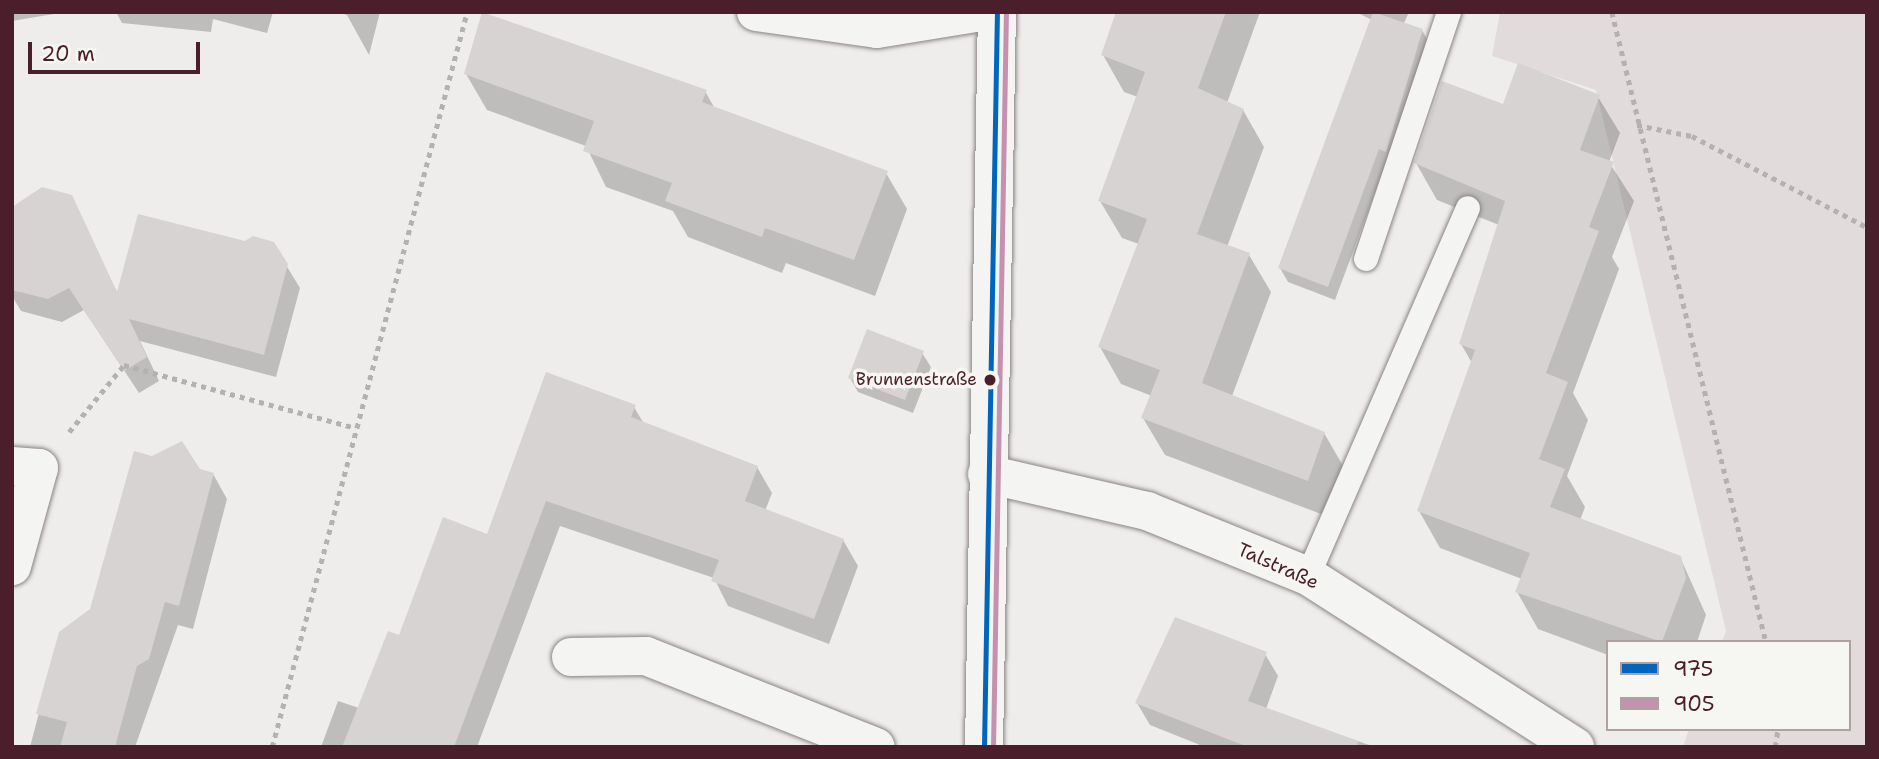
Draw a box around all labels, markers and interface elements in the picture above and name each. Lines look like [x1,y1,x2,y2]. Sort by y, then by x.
scale bar [32,28,203,72]
text: 20 m [41,40,95,68]
place label: Brunnenstraße [856,370,977,390]
marker: Brunnenstraße [983,373,997,387]
street label: Talstraße [1234,538,1322,594]
legend [1606,640,1851,731]
text: 975 [1673,655,1713,683]
text: 905 [1673,690,1715,718]

